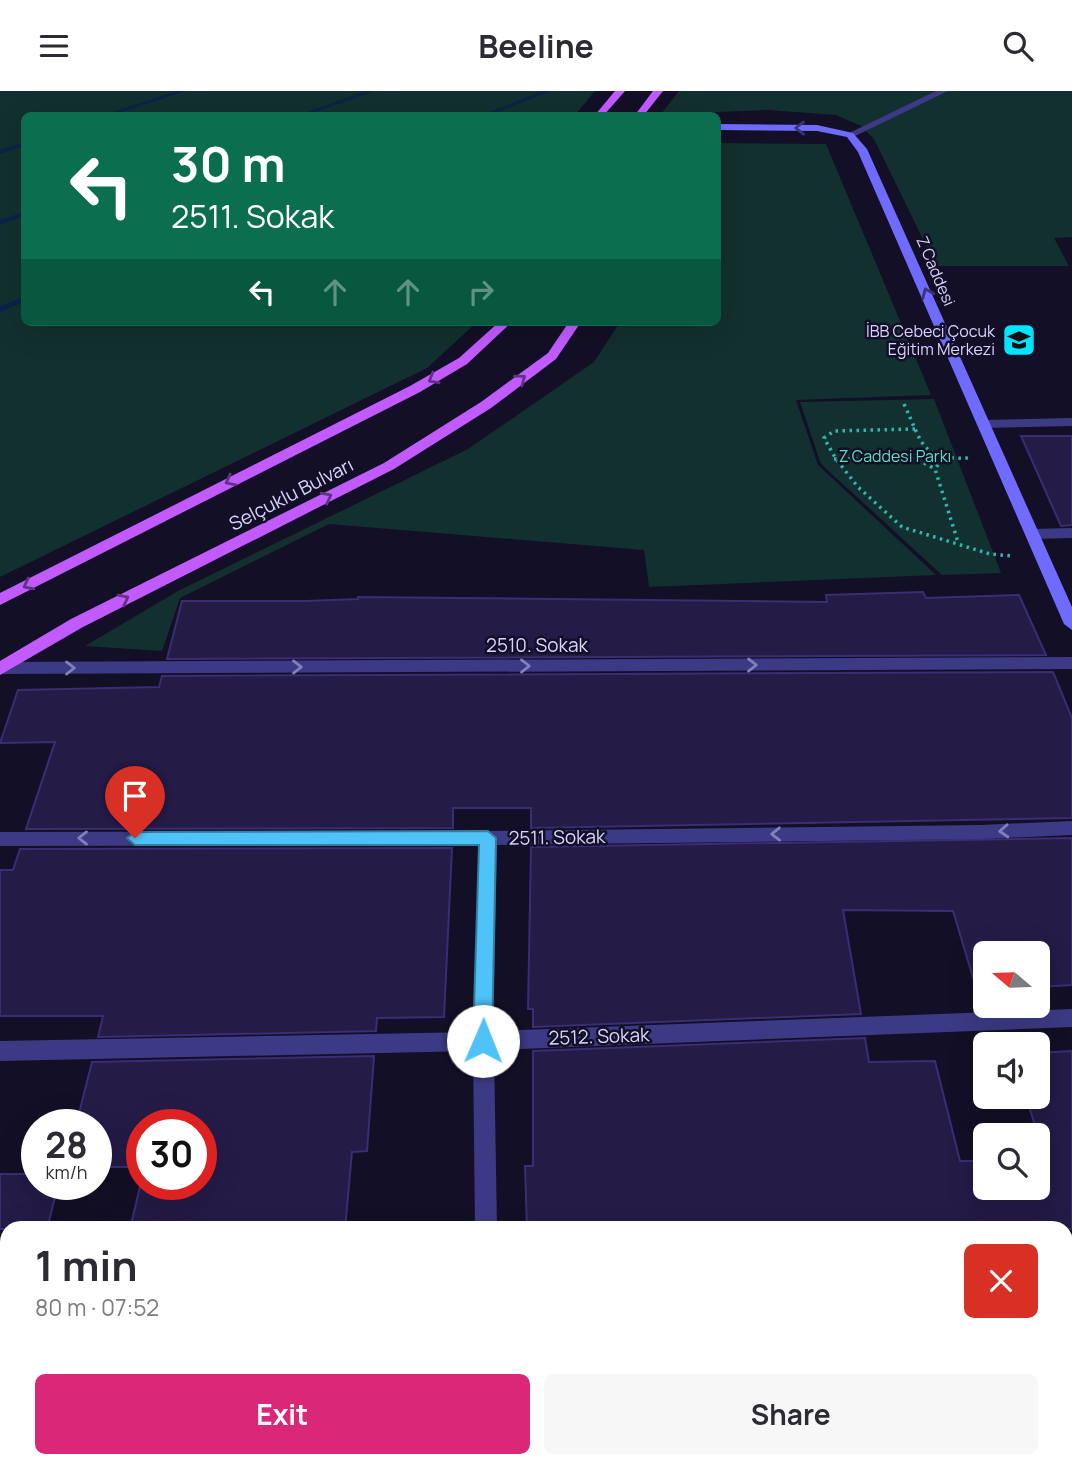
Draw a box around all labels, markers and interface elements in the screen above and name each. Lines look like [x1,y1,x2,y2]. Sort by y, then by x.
text: Beeline [478,24,594,68]
icon: menu [35,27,73,65]
icon: search [999,27,1037,65]
one-way arrow [795,120,805,136]
text: 30 m [171,130,286,197]
icon: left [56,140,147,231]
text: 2511. Sokak [171,194,334,238]
street label: Z Caddesi [911,233,961,309]
icon: left [243,273,281,311]
icon: ahead [316,273,354,311]
icon: ahead [389,273,427,311]
icon: right [462,273,500,311]
one-way arrow [921,288,935,301]
place label: İBB Cebeci Çocuk Eğitim Merkezi [866,320,996,360]
school or university icon: İBB Cebeci Çocuk Eğitim Merkezi [1000,321,1038,359]
one-way arrow [428,370,441,383]
one-way arrow [513,375,526,388]
park label: Z Caddesi Parkı [839,445,951,467]
street label: Selçuklu Bulvarı [224,451,358,537]
one-way arrow [225,473,237,487]
one-way arrow [320,492,332,506]
one-way arrow [23,577,35,590]
one-way arrow [116,594,129,608]
street label: 2510. Sokak [486,632,588,658]
one-way arrow [747,657,758,673]
one-way arrow [520,658,530,674]
one-way arrow [292,659,303,675]
one-way arrow [65,660,75,676]
pin [105,766,165,838]
icon: arrive [116,777,154,815]
street label: 2511. Sokak [508,823,606,851]
one-way arrow [998,824,1009,839]
one-way arrow [771,827,782,842]
one-way arrow [78,830,88,846]
north arrow [973,941,1050,1019]
map controls [973,941,1050,1200]
position arrow [446,1004,520,1078]
street label: 2512. Sokak [548,1021,651,1051]
button: sound [973,1032,1050,1109]
speed limit sign: 30 [126,1109,217,1200]
text: 28 [45,1121,88,1169]
button: search [973,1123,1050,1200]
text: km/h [46,1160,87,1184]
text: 1 min [35,1236,138,1294]
button: close [964,1244,1038,1318]
text: 80 m · 07:52 [35,1291,159,1323]
button: Exit [35,1374,530,1454]
button: Share [544,1374,1038,1454]

